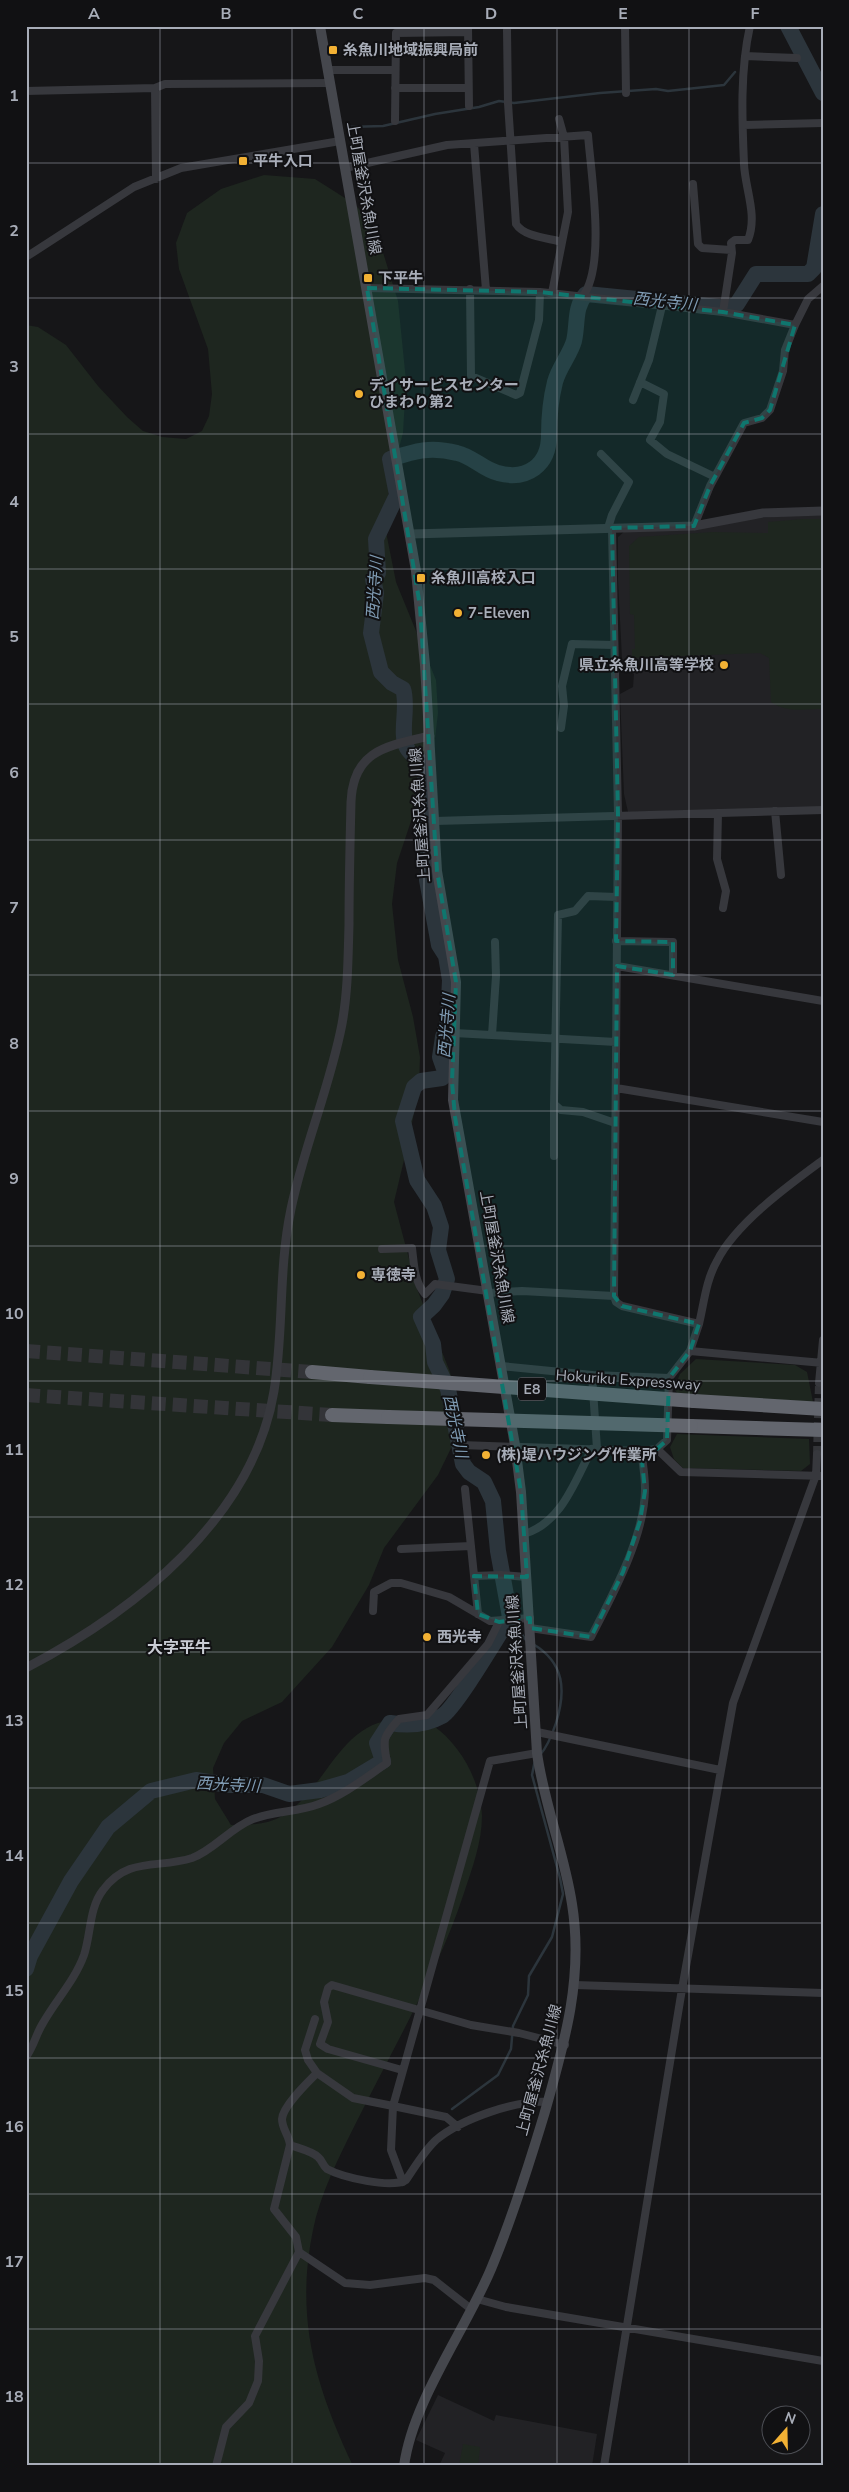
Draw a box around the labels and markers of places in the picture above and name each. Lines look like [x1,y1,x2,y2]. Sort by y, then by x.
place label: 糸魚川地域振興局前 [343,40,478,60]
marker: 糸魚川地域振興局前 [327,44,339,56]
place label: 平牛入口 [253,151,313,171]
marker: 平牛入口 [237,155,249,167]
place label: 下平牛 [378,268,423,288]
marker: 下平牛 [362,272,374,284]
place label: デイサービスセンター ひまわり第2 [369,375,519,412]
marker: デイサービスセンター ひまわり第2 [353,388,365,400]
place label: 糸魚川高校入口 [431,568,536,588]
marker: 糸魚川高校入口 [415,572,427,584]
place label: 7-Eleven [468,603,530,623]
marker: 7-Eleven [452,607,464,619]
place label: 県立糸魚川高等学校 [579,655,714,675]
marker: 県立糸魚川高等学校 [718,659,730,671]
place label: 専徳寺 [371,1265,416,1285]
marker: 専徳寺 [355,1269,367,1281]
place label: (株)堤ハウジング作業所 [496,1445,657,1465]
marker: (株)堤ハウジング作業所 [480,1449,492,1461]
place label: 西光寺 [437,1627,482,1647]
marker: 西光寺 [421,1631,433,1643]

